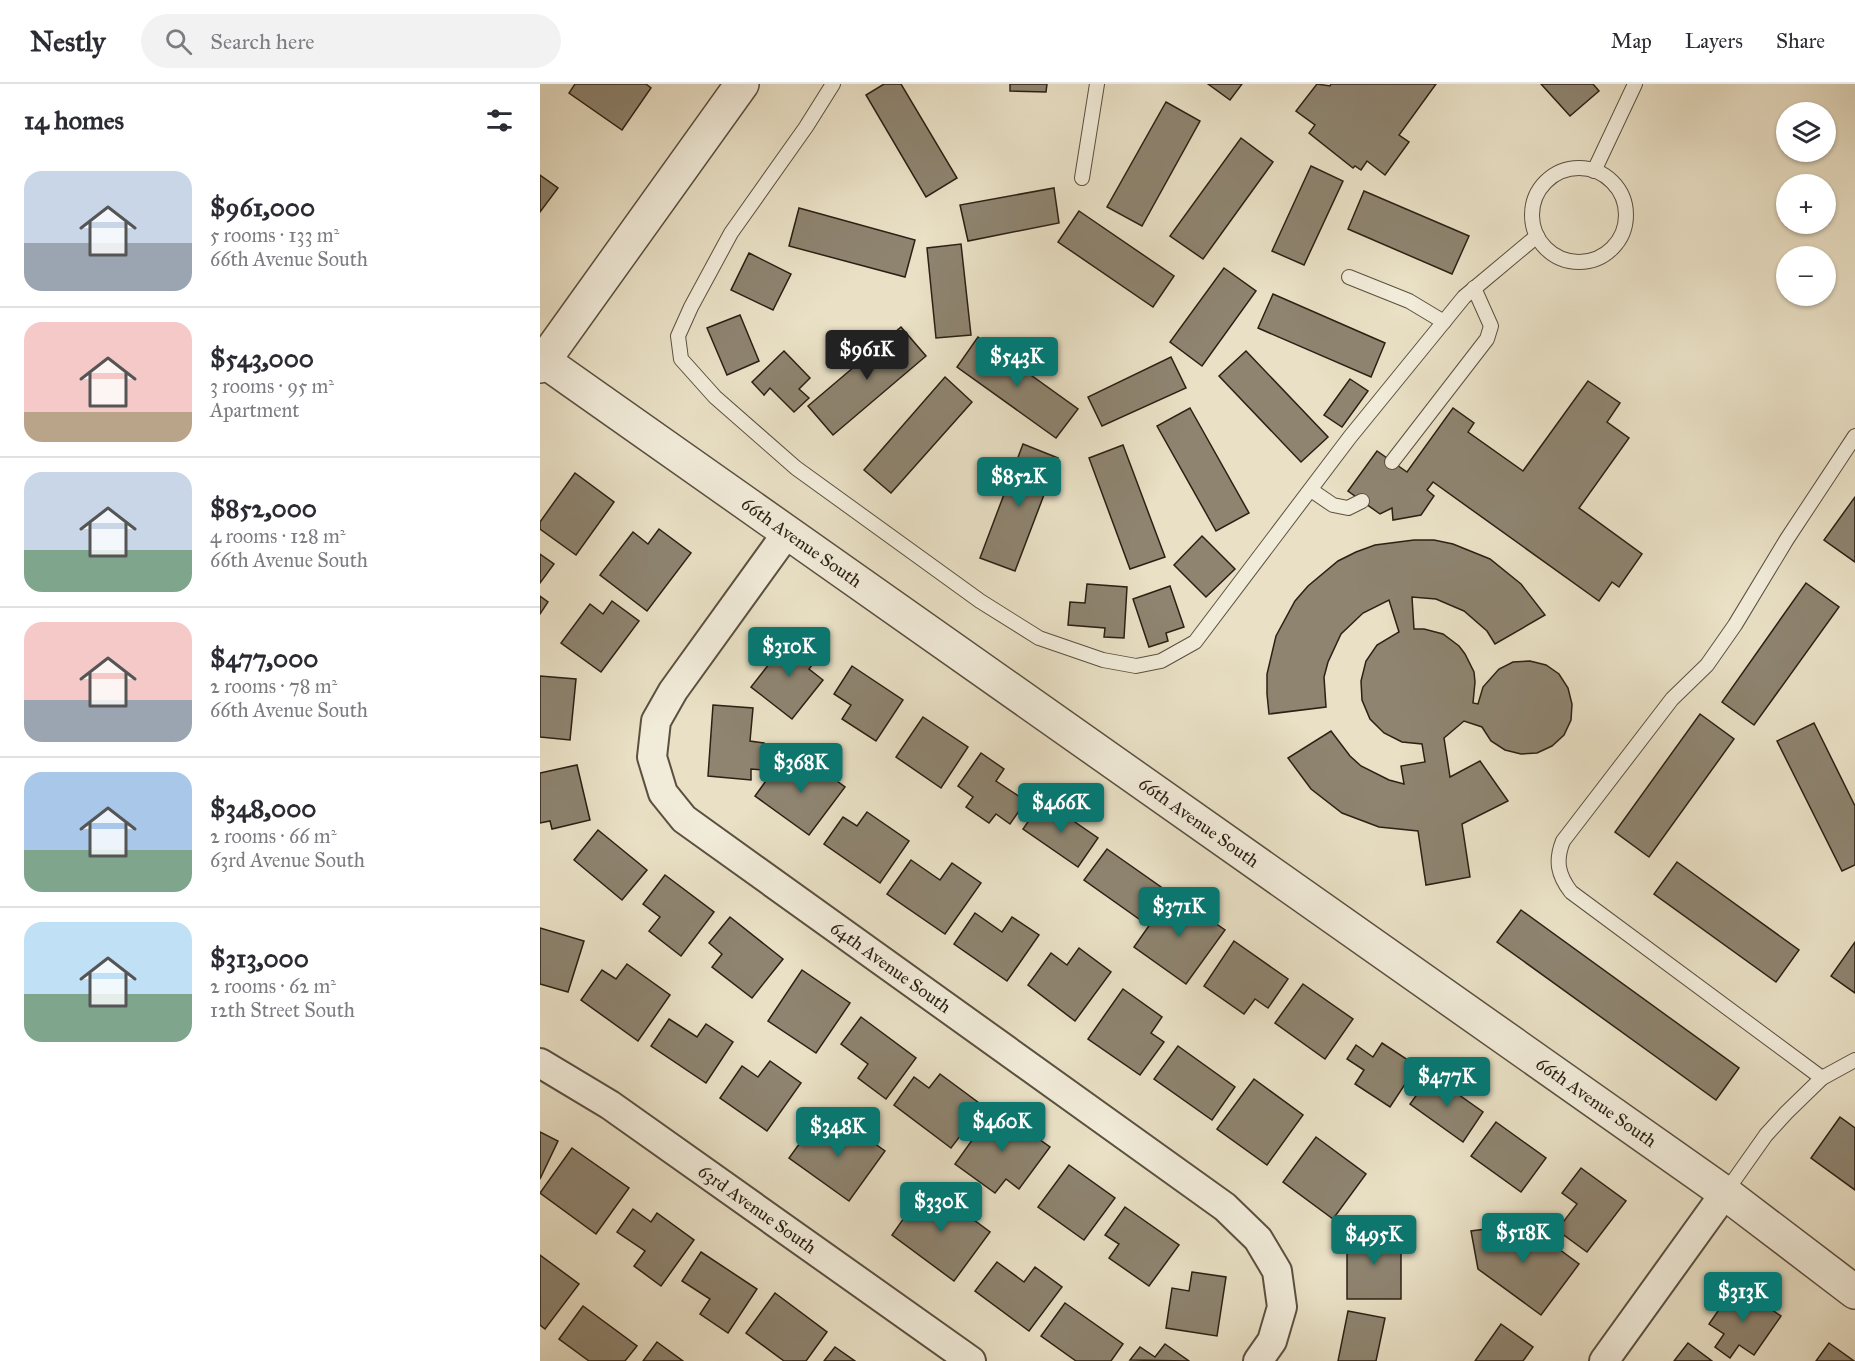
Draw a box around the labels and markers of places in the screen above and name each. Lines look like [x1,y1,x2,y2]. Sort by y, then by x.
pin: $961K [825,330,909,381]
pin: $543K [975,337,1059,388]
pin: $852K [977,457,1061,508]
pin: $310K [747,627,831,678]
pin: $368K [759,743,843,794]
pin: $466K [1019,783,1103,834]
pin: $371K [1137,887,1221,938]
pin: $477K [1405,1057,1489,1108]
pin: $460K [960,1102,1044,1153]
pin: $348K [796,1107,880,1158]
pin: $330K [899,1182,983,1233]
pin: $518K [1481,1213,1565,1264]
pin: $495K [1332,1215,1416,1266]
pin: $313K [1701,1272,1785,1323]

